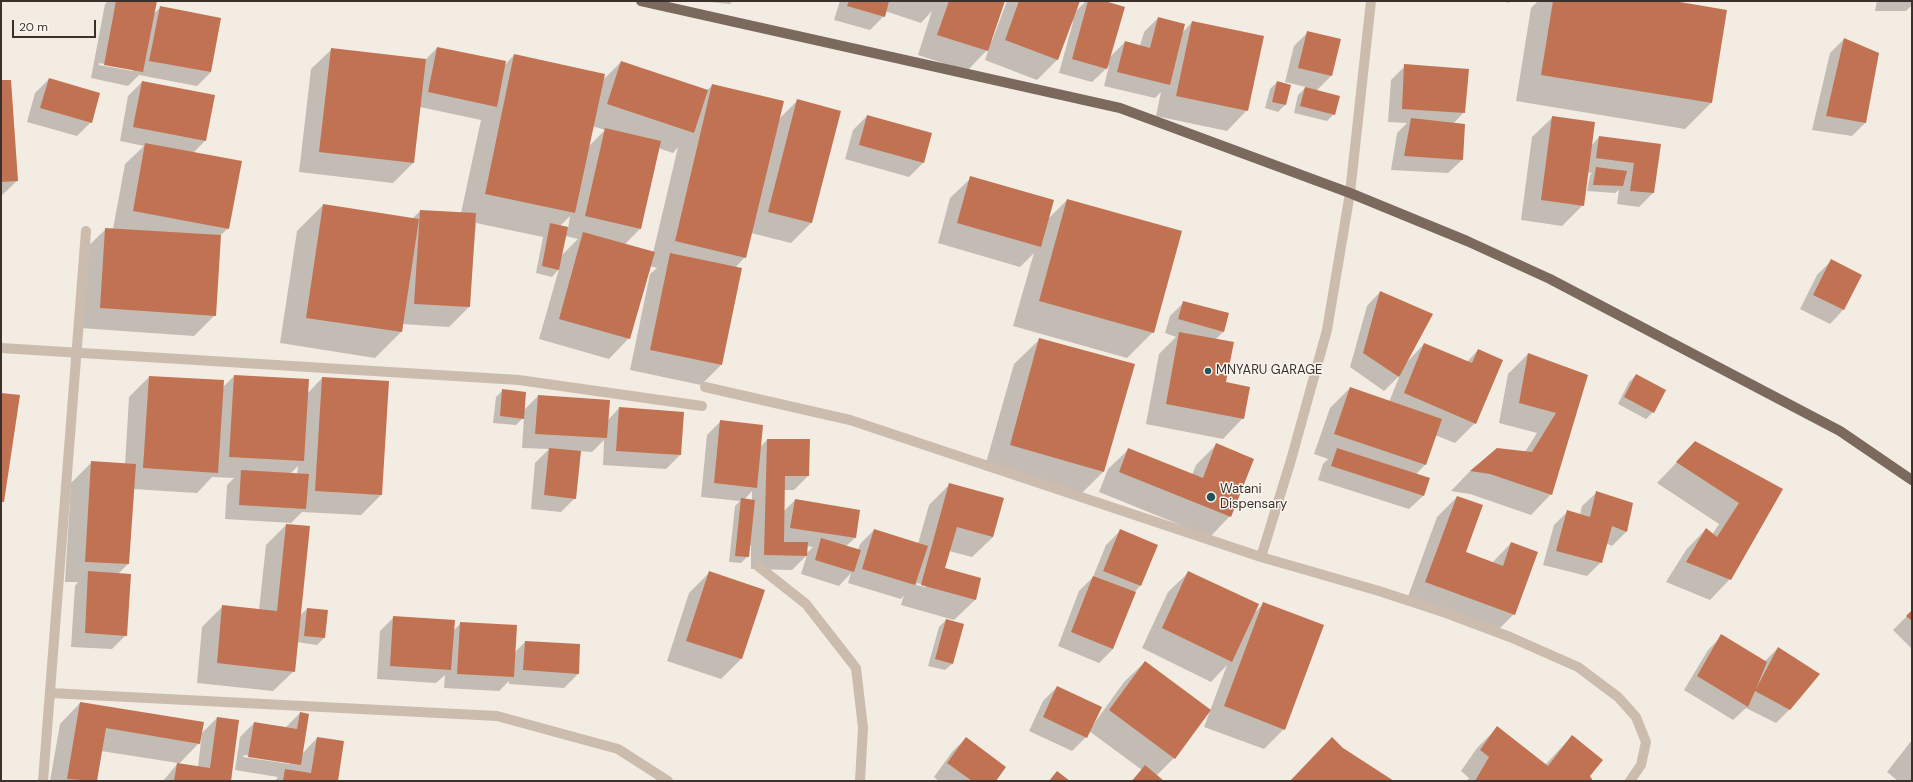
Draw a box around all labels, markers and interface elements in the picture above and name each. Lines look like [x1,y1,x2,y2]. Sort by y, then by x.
scale bar [14,12,98,38]
text: 20 m [19,19,48,35]
place label: MNYARU GARAGE [1216,363,1322,379]
marker: MNYARU GARAGE [1203,366,1213,376]
place label: Watani Dispensary [1220,482,1287,513]
marker: Watani Dispensary [1205,491,1217,503]

